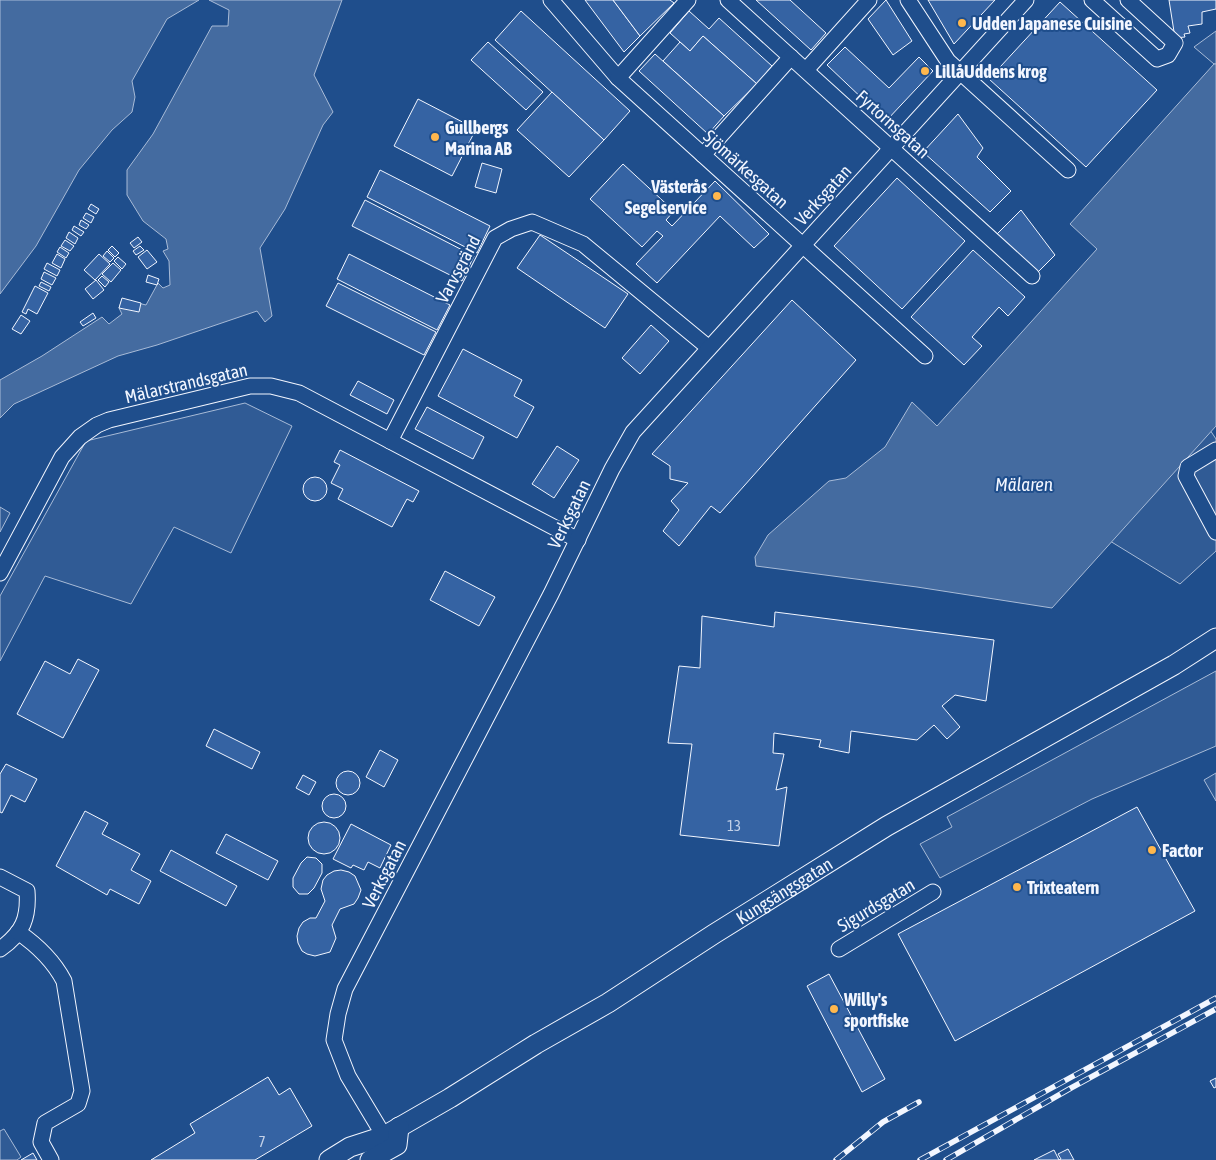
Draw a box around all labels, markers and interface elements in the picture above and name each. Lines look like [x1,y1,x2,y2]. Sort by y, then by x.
place label: Udden Japanese Cuisine [972,13,1132,34]
marker: Udden Japanese Cuisine [956,17,968,29]
place label: LillåUddens krog [935,61,1047,82]
marker: LillåUddens krog [919,65,931,77]
street label: Fyrtornsgatan [852,86,934,162]
place label: Gullbergs Marina AB [445,117,512,159]
street label: Sjömärkesgatan [699,125,793,213]
marker: Gullbergs Marina AB [429,131,441,143]
street label: Verksgatan [790,160,856,230]
place label: Västerås Segelservice [625,176,708,218]
marker: Västerås Segelservice [711,190,723,202]
street label: Varvsgränd [431,231,485,307]
street label: Mälarstrandsgatan [123,359,249,407]
water label: Mälaren [995,473,1053,495]
street label: Verksgatan [543,476,595,552]
house number: 13 [727,817,741,834]
street label: Verksgatan [358,836,410,912]
place label: Factor [1162,840,1203,861]
marker: Factor [1146,844,1158,856]
street label: Kungsängsgatan [732,852,836,928]
street label: Sigurdsgatan [834,874,918,936]
place label: Trixteatern [1027,877,1100,898]
marker: Trixteatern [1011,881,1023,893]
place label: Willy's sportfiske [843,989,909,1031]
marker: Willy's sportfiske [828,1003,840,1015]
house number: 7 [258,1133,266,1150]

